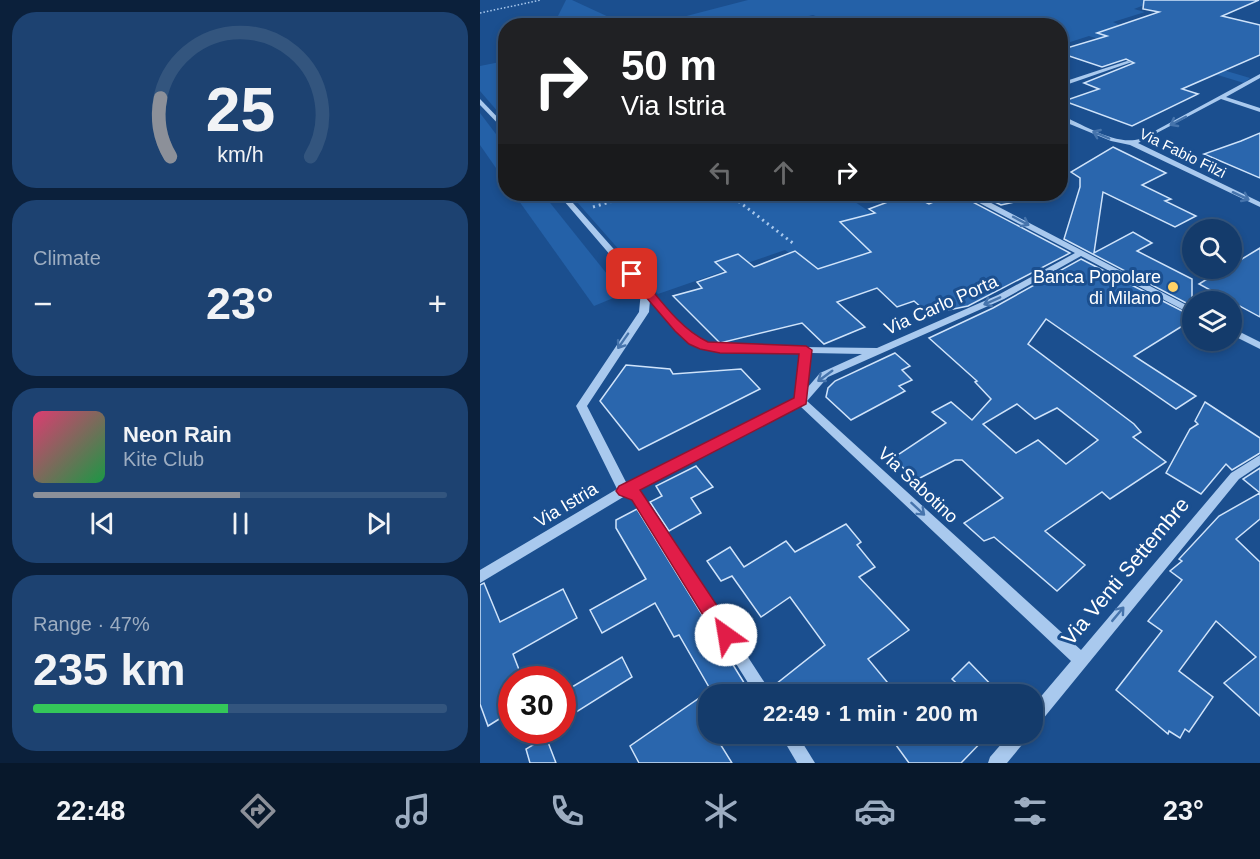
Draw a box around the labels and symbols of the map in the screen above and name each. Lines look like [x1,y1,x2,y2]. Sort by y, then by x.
one-way arrow [1170,115,1187,127]
street label: Via Fabio Filzi [1137,125,1229,181]
one-way arrow [1092,129,1111,140]
one-way arrow [1232,190,1250,202]
one-way arrow [1012,215,1029,227]
pin [606,248,657,299]
place label: Banca Popolare di Milano [1033,267,1161,308]
street label: Via Carlo Porta [881,271,1002,339]
marker: Banca Popolare di Milano [1166,280,1180,294]
one-way arrow [984,295,1002,307]
one-way arrow [617,333,629,349]
one-way arrow [818,370,834,382]
street label: Via Sabotino [874,443,962,527]
street label: Via Istria [531,478,602,532]
street label: Via Venti Settembre [1057,493,1193,649]
one-way arrow [910,502,925,516]
position arrow [694,603,758,667]
one-way arrow [1111,607,1125,622]
speed limit sign: 30 [498,666,576,744]

